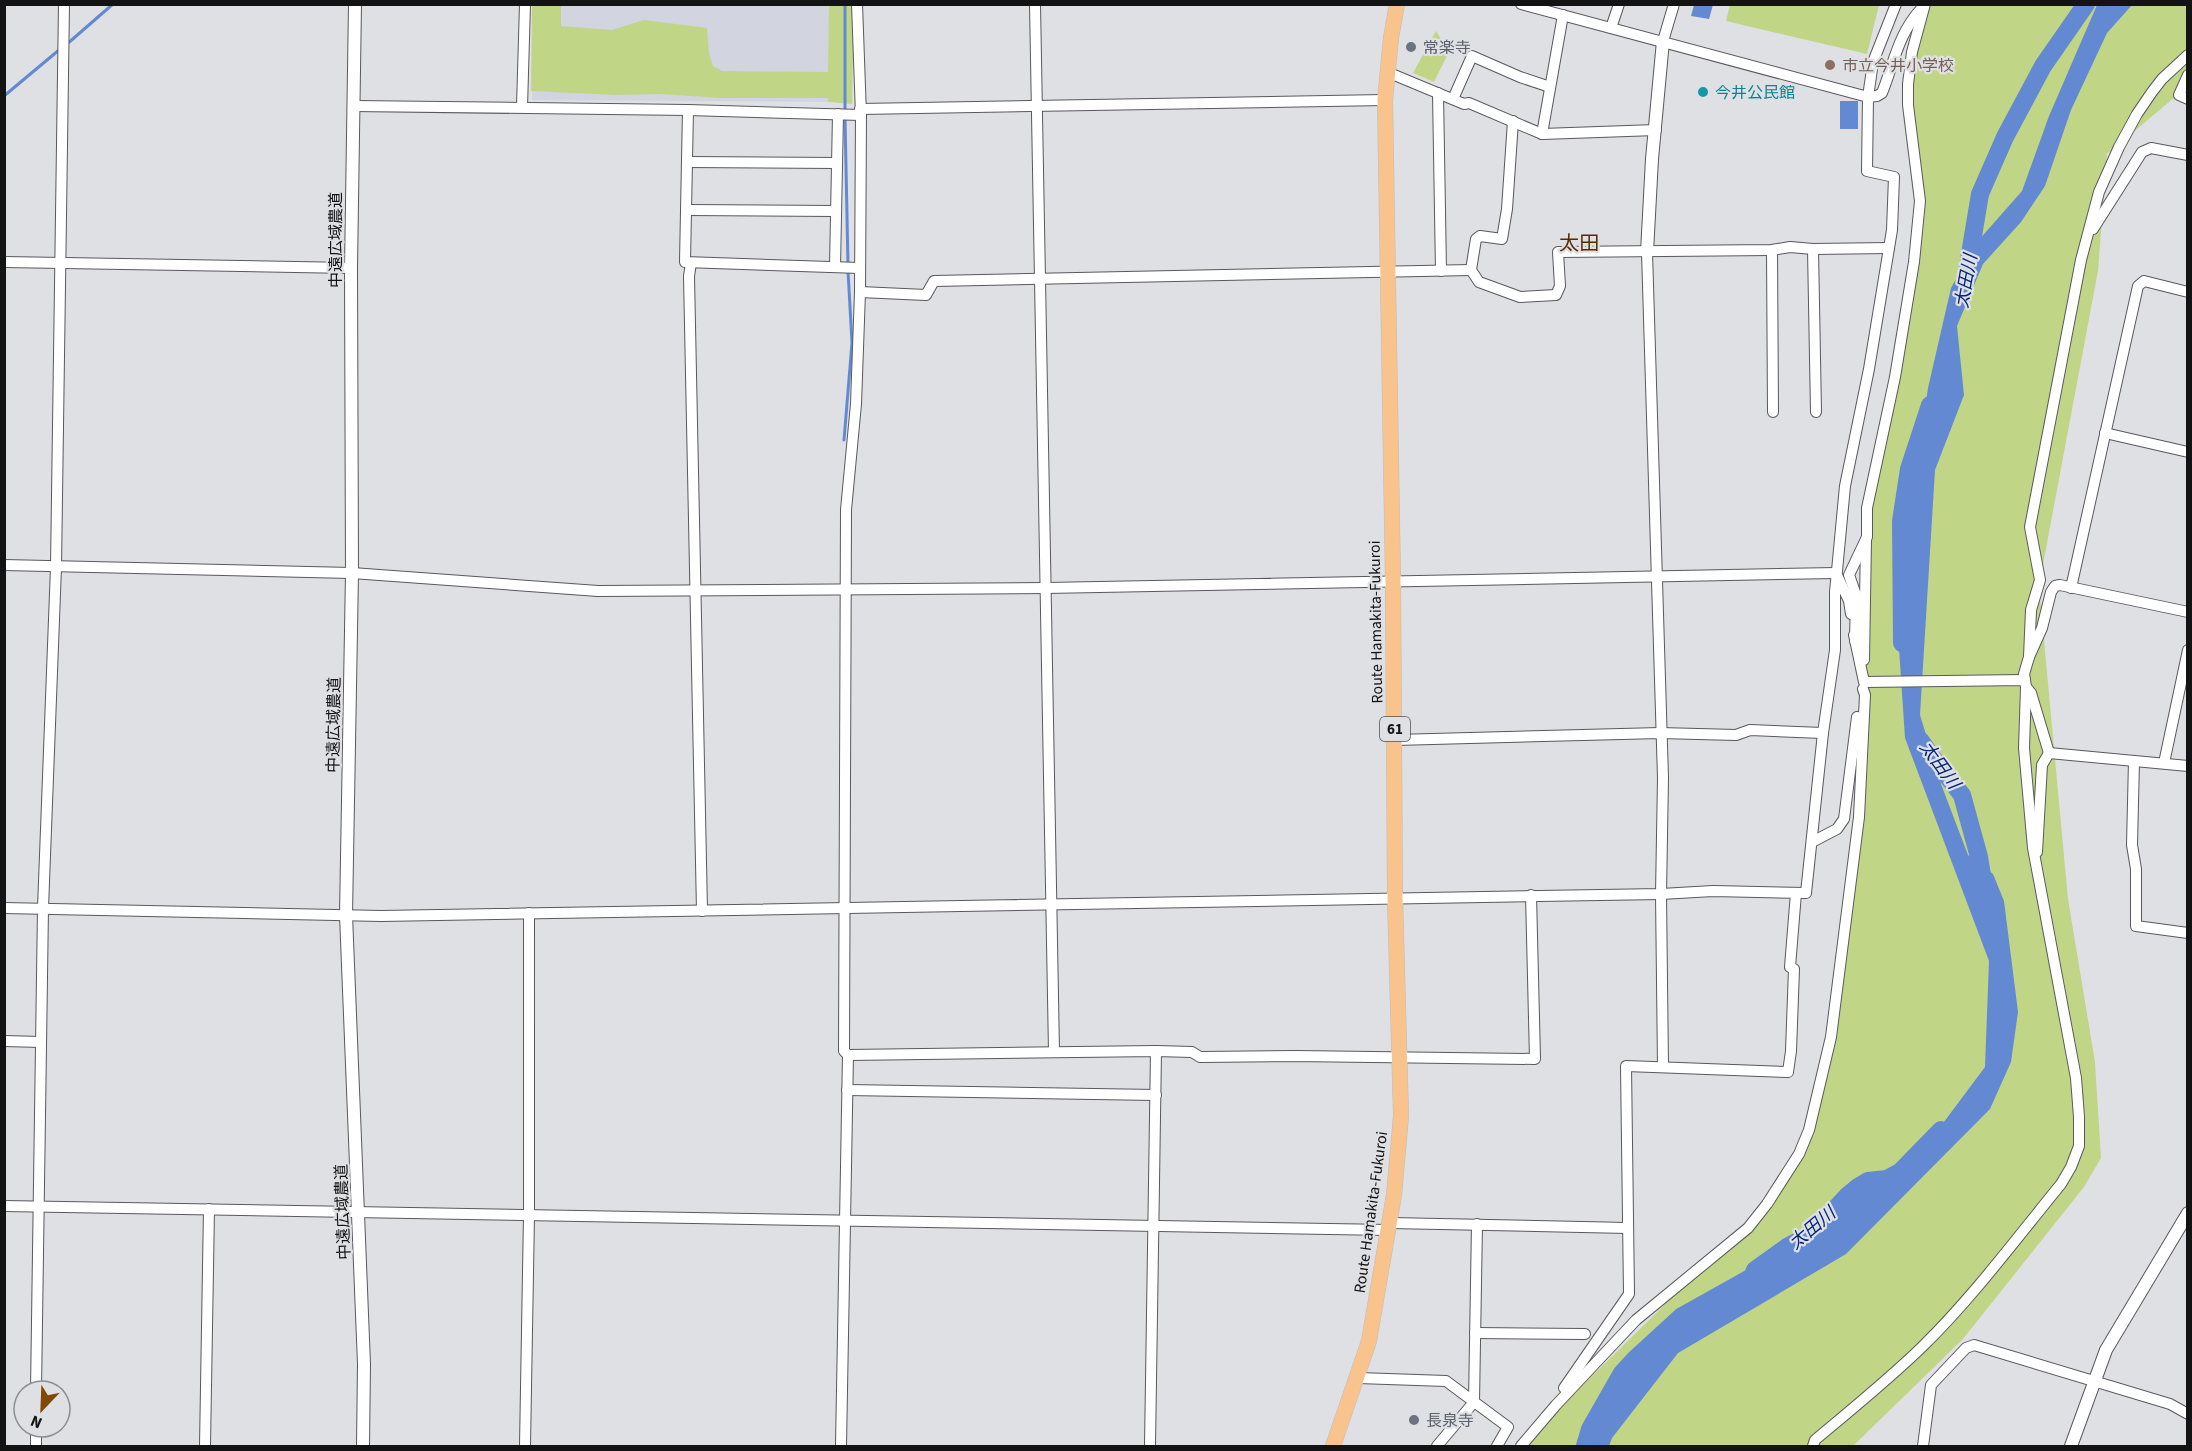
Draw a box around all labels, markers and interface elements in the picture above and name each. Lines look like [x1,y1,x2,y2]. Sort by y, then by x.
place label: 常楽寺 [1423,37,1471,59]
marker: 常楽寺 [1404,40,1418,54]
place label: 市立今井小学校 [1842,55,1954,77]
marker: 市立今井小学校 [1823,58,1837,72]
place label: 今井公民館 [1715,82,1795,104]
marker: 今井公民館 [1696,85,1710,99]
street label: 中遠広域農道 [325,192,347,288]
district label: 太田 [1559,230,1599,258]
water label: 太田川 [1949,250,1984,310]
street label: Route Hamakita-Fukuroi [1364,540,1388,704]
street label: 中遠広域農道 [322,677,346,773]
road number: 61 [1380,717,1410,741]
water label: 太田川 [1914,736,1967,796]
street label: Route Hamakita-Fukuroi [1349,1130,1393,1294]
street label: 中遠広域農道 [330,1164,356,1260]
water label: 太田川 [1784,1200,1843,1255]
north arrow [12,1379,72,1439]
text: N [27,1410,46,1434]
place label: 長泉寺 [1426,1410,1474,1432]
marker: 長泉寺 [1407,1413,1421,1427]

